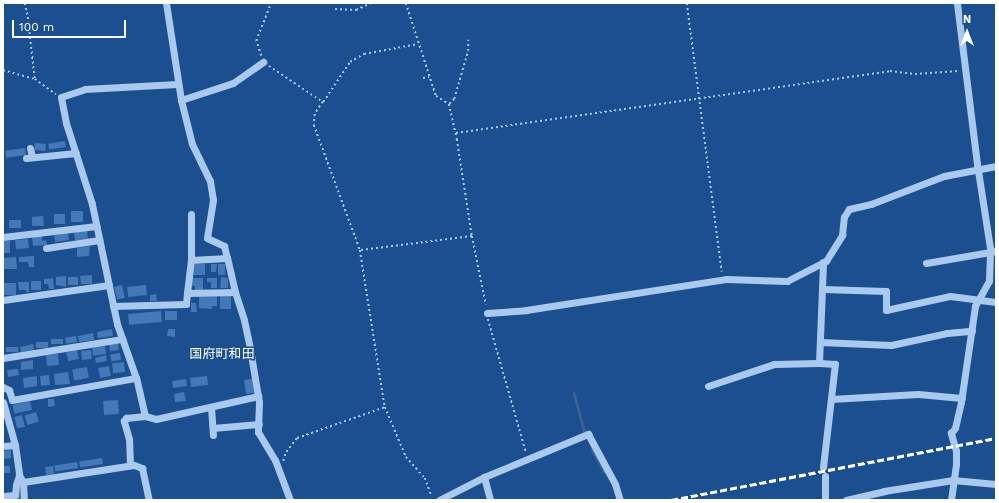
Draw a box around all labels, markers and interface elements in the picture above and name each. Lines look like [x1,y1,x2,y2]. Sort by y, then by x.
scale bar [14,12,128,38]
north arrow [947,12,987,52]
text: N [963,13,971,26]
text: 100 m [19,20,54,34]
district label: 国府町和田 [190,346,254,362]

